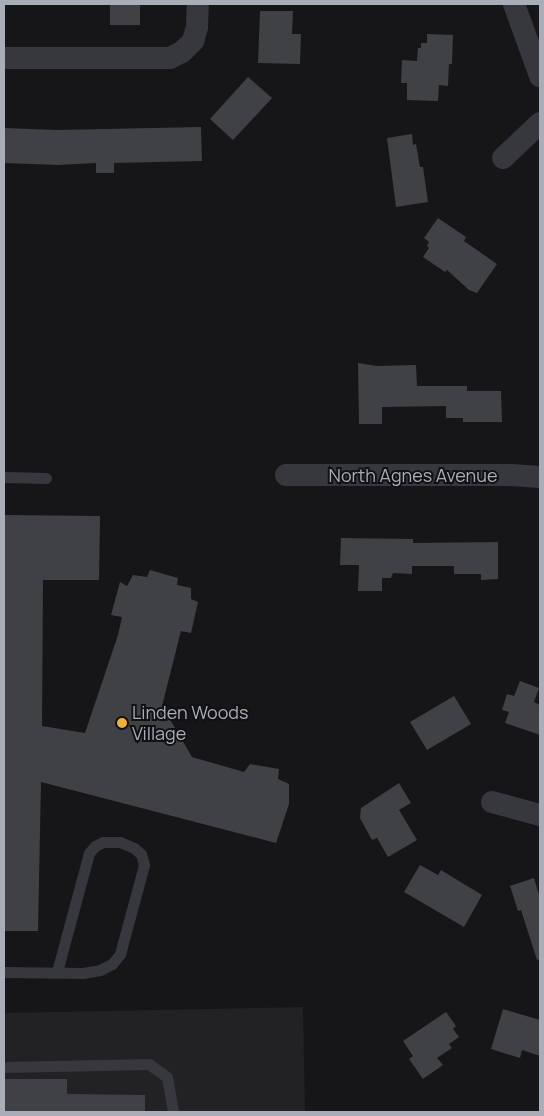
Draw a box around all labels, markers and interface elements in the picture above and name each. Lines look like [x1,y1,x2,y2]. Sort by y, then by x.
street label: North Agnes Avenue [329,464,497,486]
place label: Linden Woods Village [132,702,248,744]
marker: Linden Woods Village [116,717,128,729]

